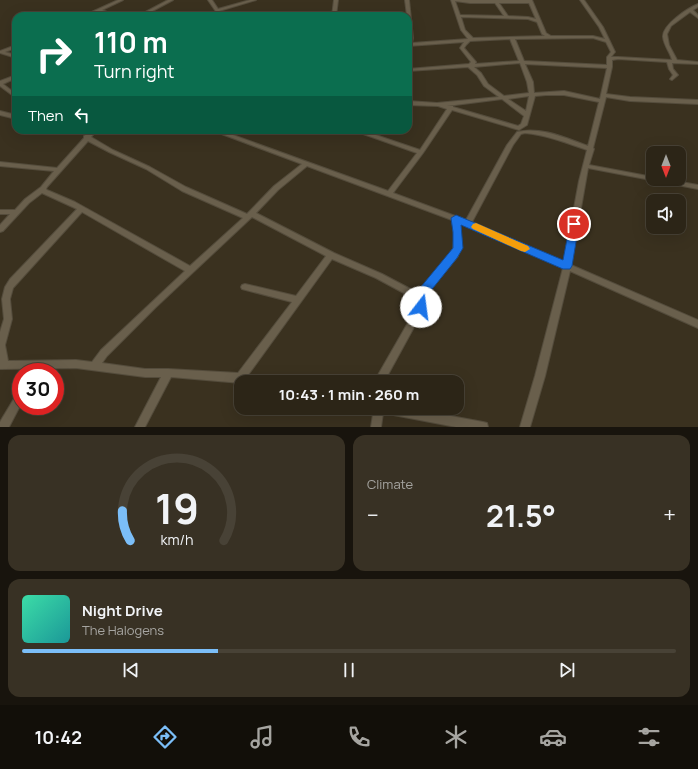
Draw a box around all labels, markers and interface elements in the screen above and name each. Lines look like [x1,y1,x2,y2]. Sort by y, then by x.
text: 110 m [94,23,168,61]
icon: right [28,28,80,80]
text: Turn right [94,59,175,83]
icon: left [71,104,93,126]
text: Then [28,105,63,126]
north arrow [646,146,686,186]
map controls [646,146,686,234]
button: sound [646,194,686,234]
pin [557,207,591,241]
icon: arrive [563,213,585,235]
position arrow [400,286,442,328]
speed limit sign: 30 [12,363,64,415]
text: 10:43 · 1 min · 260 m [279,384,419,405]
text: Climate [367,475,413,493]
text: 19 [154,480,199,536]
text: 21.5° [486,495,556,536]
text: − [367,500,379,530]
text: + [663,500,676,530]
text: km/h [160,530,193,549]
text: Night Drive [82,600,163,621]
text: The Halogens [82,621,164,639]
icon: previous [120,659,142,681]
icon: pause [338,659,360,681]
icon: next [556,659,578,681]
icon: directions [151,723,179,751]
icon: music [248,723,276,751]
icon: phone [345,723,373,751]
icon: climate [442,723,470,751]
icon: car [539,723,567,751]
icon: filters [635,723,663,751]
text: 10:42 [34,725,82,749]

